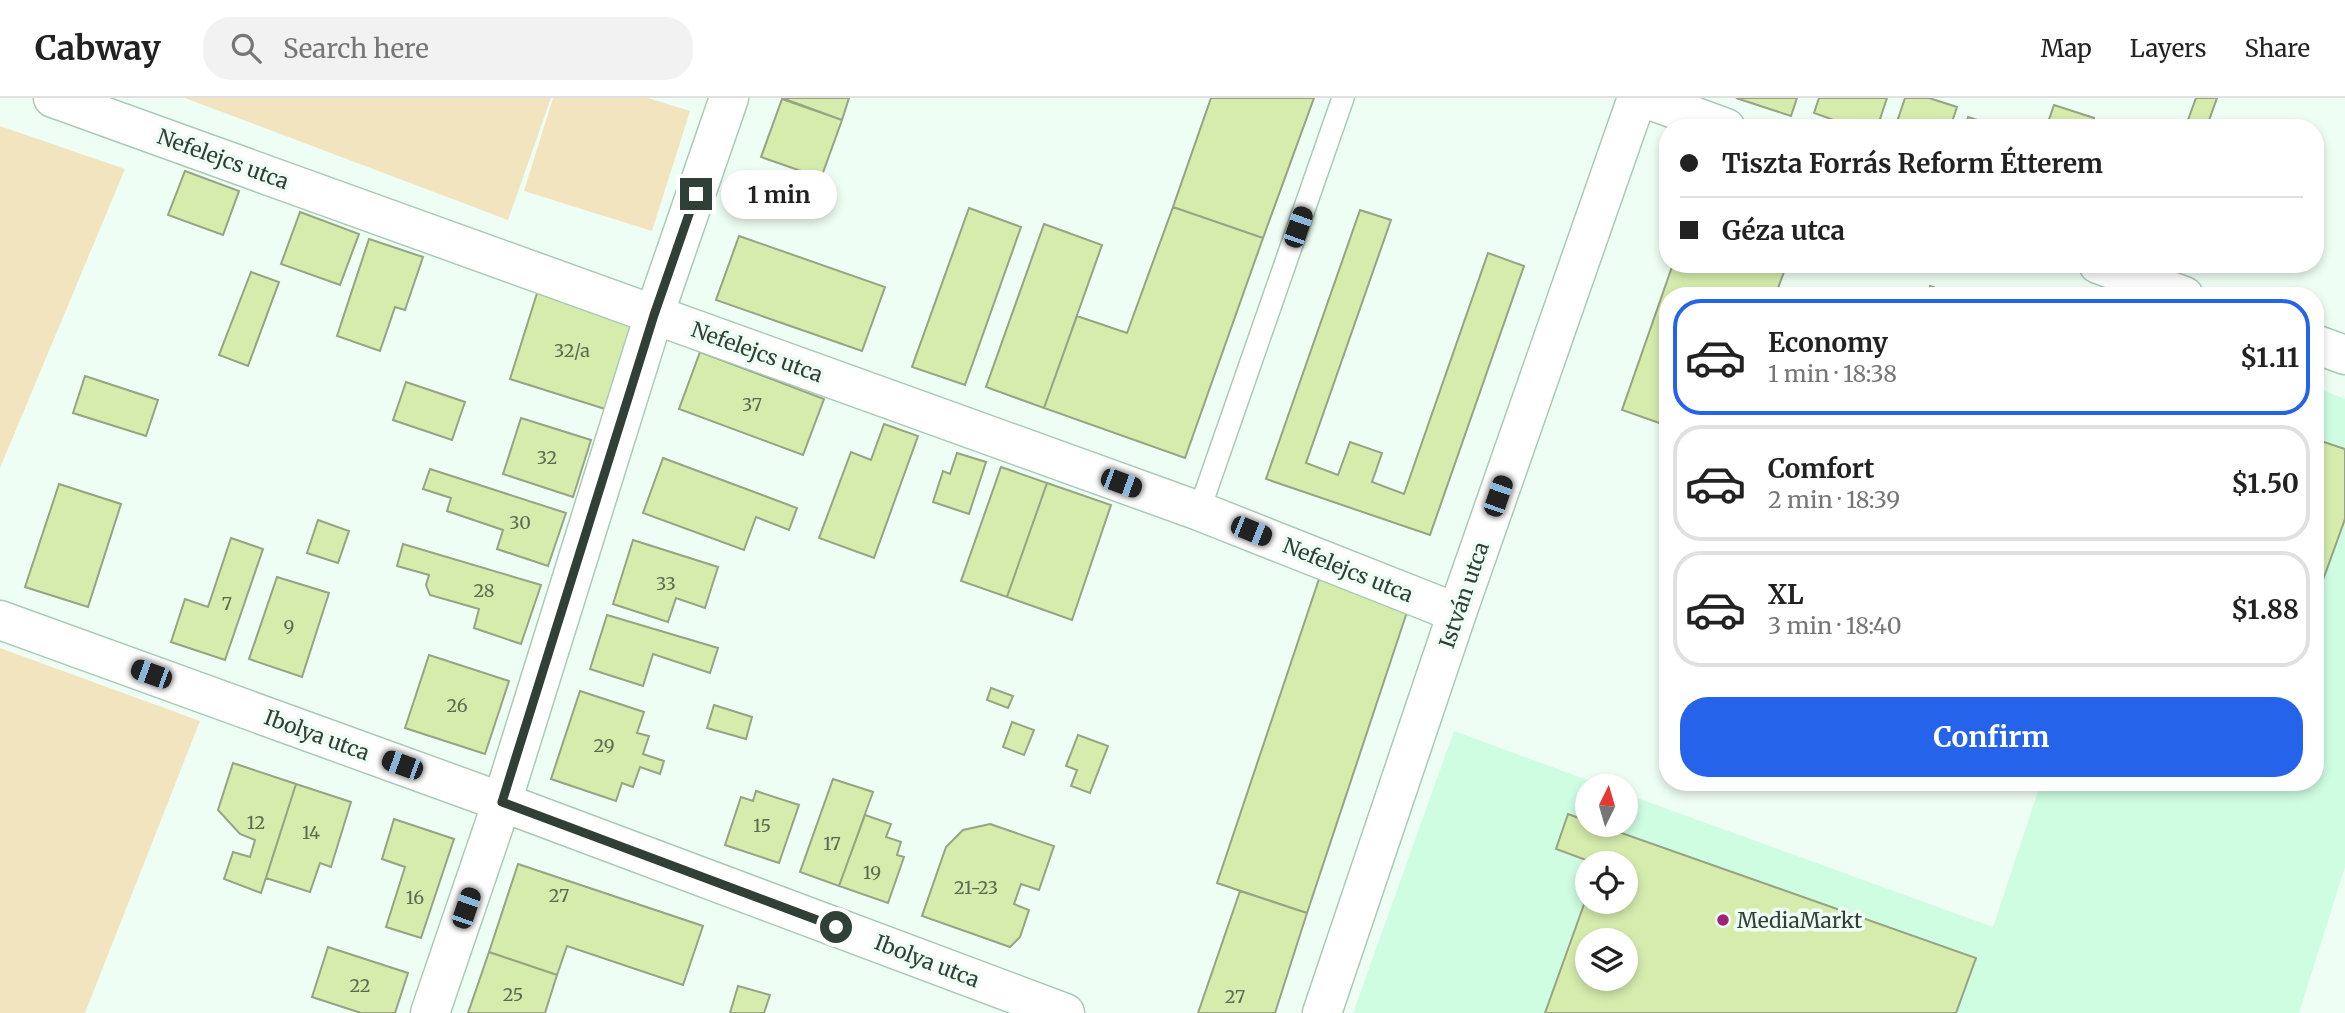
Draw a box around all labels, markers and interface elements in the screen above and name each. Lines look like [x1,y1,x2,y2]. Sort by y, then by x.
search box [203,17,693,80]
text: Cabway [35,28,161,69]
icon: search [227,29,265,67]
text: Search here [283,32,429,65]
text: Map [2041,33,2092,64]
text: Layers [2130,33,2206,64]
text: Share [2244,33,2310,64]
street label: Nefelejcs utca [154,123,292,195]
text: Tiszta Forrás Reform Étterem [1722,147,2103,180]
callout: 1 min [720,170,836,218]
route end [680,178,712,210]
text: 1 min [748,180,810,209]
car [1282,204,1315,250]
text: Géza utca [1722,214,1845,247]
street label: Nefelejcs utca [688,316,826,388]
icon: car [1684,326,1747,389]
text: Economy [1768,326,1888,359]
house number: 32/a [554,339,590,362]
text: $1.11 [2240,341,2299,374]
text: 1 min · 18:38 [1768,359,1897,388]
house number: 37 [742,393,762,416]
house number: 32 [537,446,557,469]
icon: car [1684,452,1747,515]
text: Comfort [1768,452,1874,485]
car [1098,466,1145,500]
text: $1.50 [2231,467,2299,500]
car [1482,473,1515,519]
text: 2 min · 18:39 [1768,485,1900,514]
house number: 30 [509,511,531,534]
car [1228,513,1275,549]
street label: Nefelejcs utca [1279,532,1417,608]
street label: István utca [1433,538,1495,652]
house number: 33 [656,572,676,595]
icon: car [1684,578,1747,641]
text: XL [1768,578,1804,611]
house number: 28 [473,579,495,602]
house number: 7 [222,592,232,615]
text: $1.88 [2231,593,2299,626]
text: 3 min · 18:40 [1768,611,1901,640]
house number: 9 [284,615,294,638]
car [128,657,175,691]
house number: 26 [446,694,468,717]
button: Confirm [1680,697,2303,777]
street label: Ibolya utca [261,704,373,766]
house number: 29 [593,734,615,757]
car [379,748,426,782]
north arrow [1575,774,1638,836]
map controls [1575,774,1638,991]
house number: 12 [247,811,265,834]
house number: 15 [753,814,771,837]
house number: 14 [302,821,320,844]
house number: 17 [823,832,841,855]
button: locate [1575,851,1638,914]
house number: 19 [863,861,881,884]
house number: 21-23 [954,876,998,899]
house number: 27 [549,884,569,907]
car [450,885,483,931]
house number: 16 [406,886,424,909]
place label: MediaMarkt [1737,907,1862,934]
route start [820,911,852,943]
marker: MediaMarkt [1715,912,1731,928]
button: layers [1575,928,1638,991]
street label: Ibolya utca [871,929,983,993]
house number: 22 [349,974,371,997]
house number: 25 [503,983,523,1006]
house number: 27 [1225,985,1245,1008]

